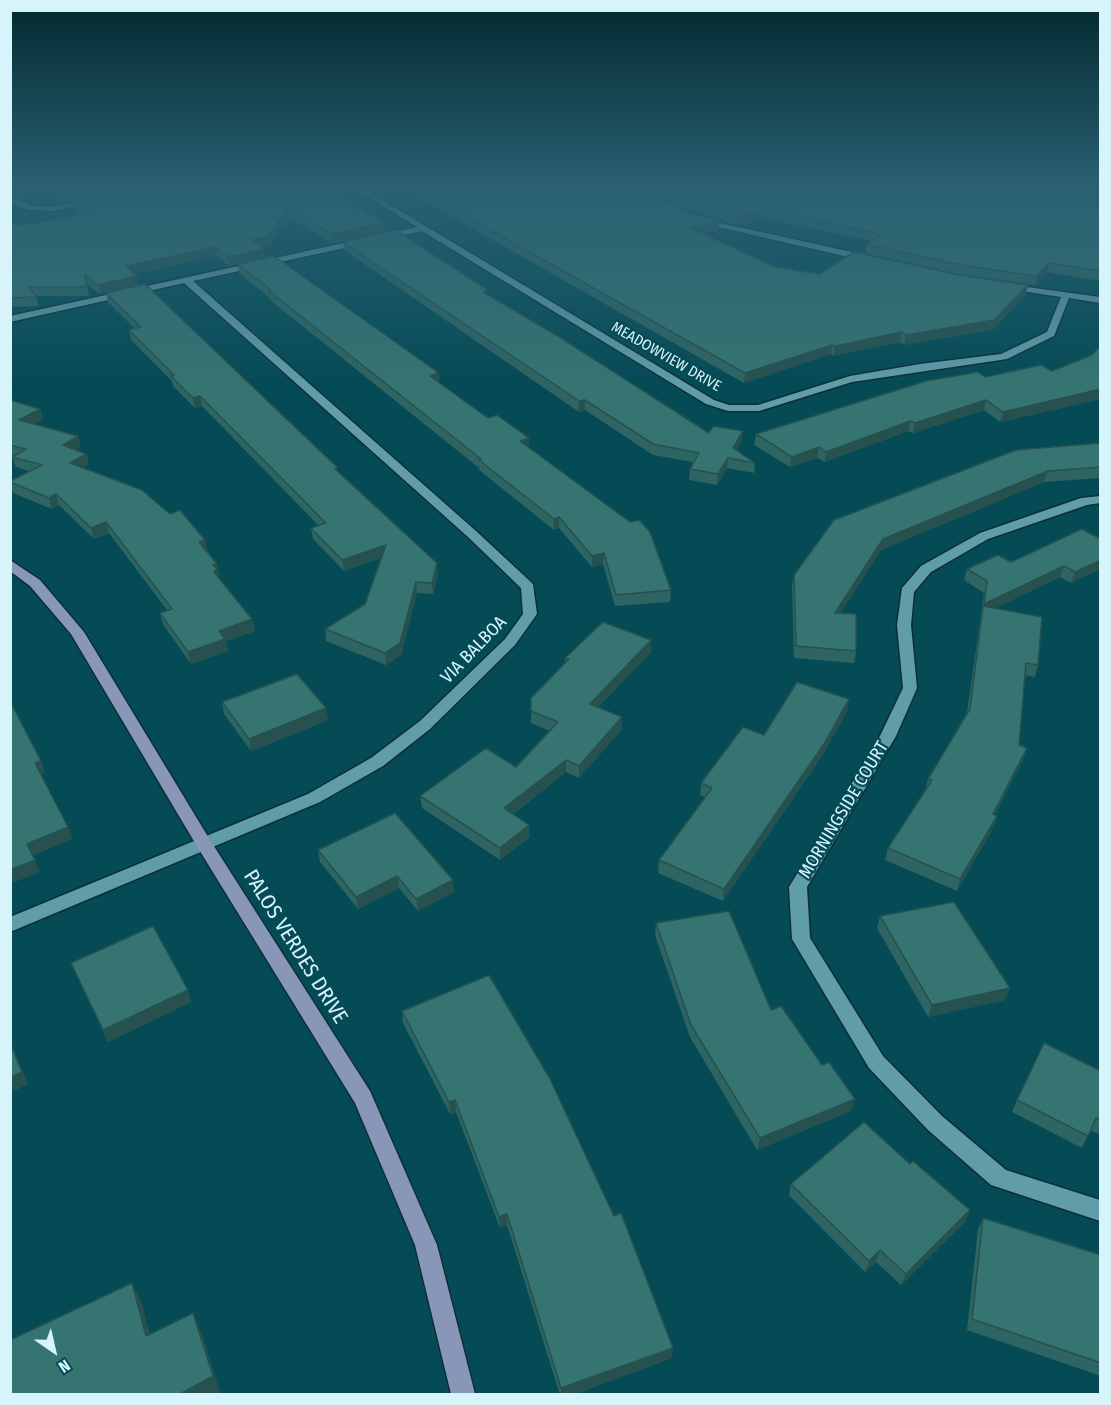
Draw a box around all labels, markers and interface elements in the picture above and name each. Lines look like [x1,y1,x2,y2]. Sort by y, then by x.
street label: MEADOWVIEW DRIVE [608,318,724,396]
street label: VIA BALBOA [437,612,511,688]
street label: MORNINGSIDE COURT [795,738,893,882]
street label: PALOS VERDES DRIVE [238,865,352,1029]
north arrow [24,1321,84,1381]
text: N [55,1356,74,1377]

